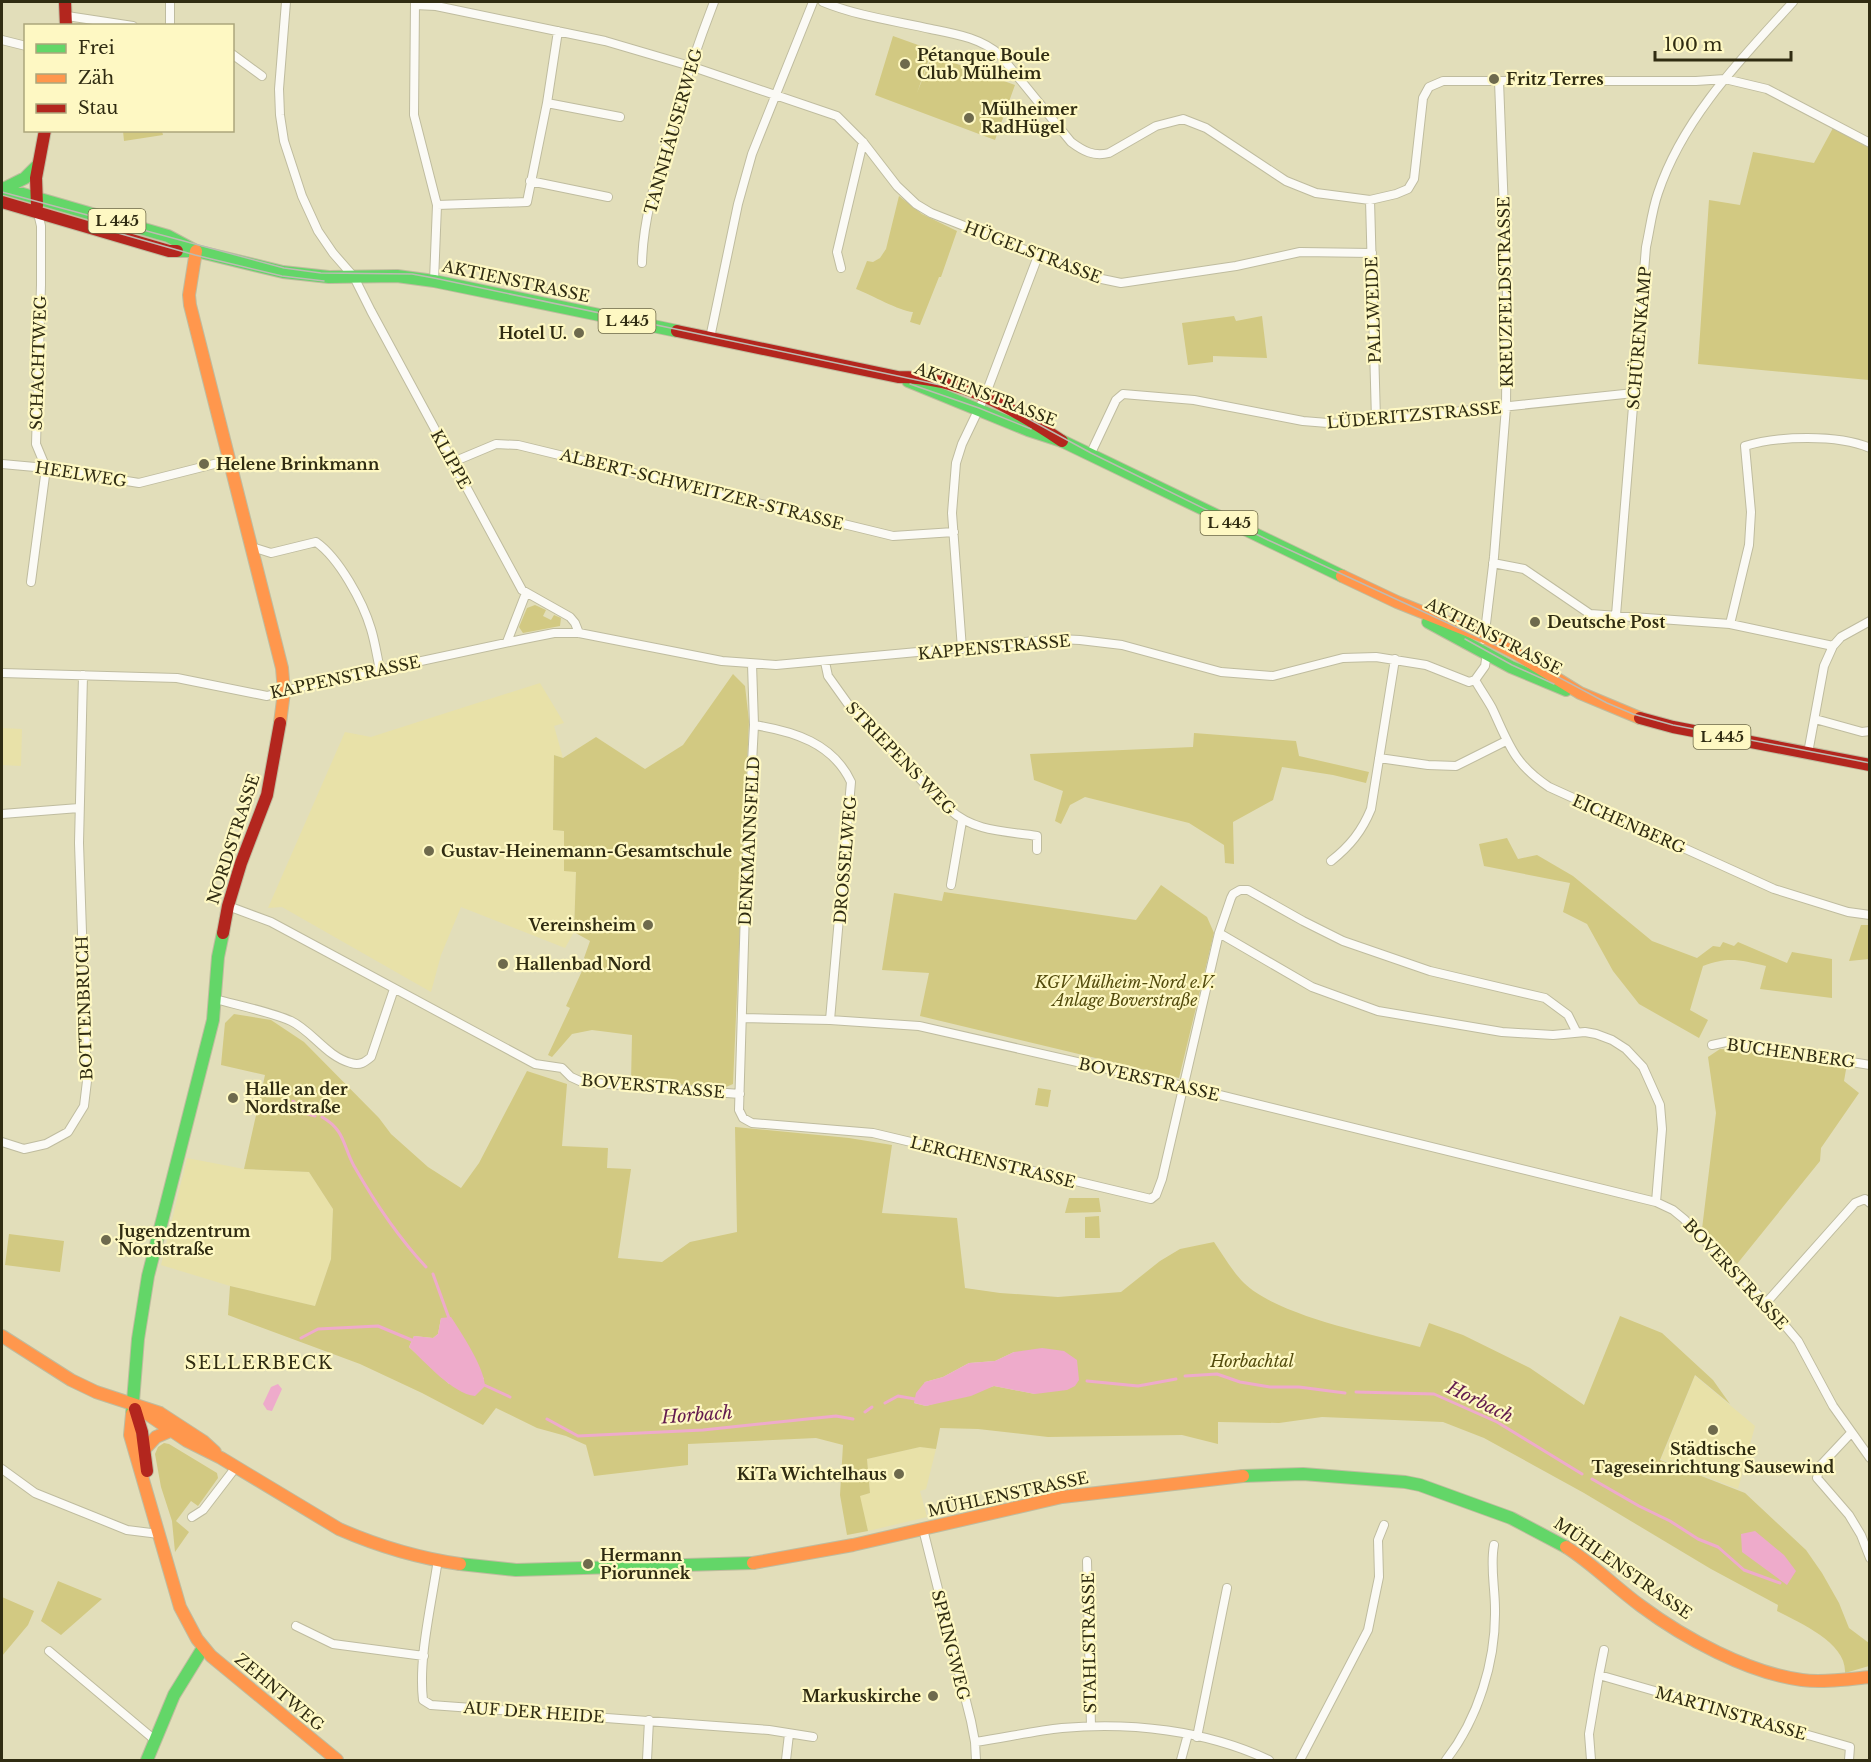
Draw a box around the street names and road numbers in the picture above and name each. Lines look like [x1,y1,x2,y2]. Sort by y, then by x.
street label: TANNHÄUSERWEG [640,46,706,216]
street label: KREUZFELDSTRASSE [1493,196,1517,388]
road number: L 445 [88,209,146,233]
street label: HÜGELSTRASSE [961,217,1105,287]
street label: AKTIENSTRASSE [439,255,592,306]
street label: PALLWEIDE [1361,256,1385,364]
street label: SCHÜRENKAMP [1623,266,1655,410]
street label: SCHACHTWEG [26,295,50,431]
road number: L 445 [598,309,656,333]
street label: AKTIENSTRASSE [911,357,1060,430]
street label: LÜDERITZSTRASSE [1326,397,1502,433]
street label: KLIPPE [427,426,475,492]
street label: ALBERT-SCHWEITZER-STRASSE [557,444,846,534]
street label: HEELWEG [34,457,128,491]
road number: L 445 [1200,511,1258,535]
street label: AKTIENSTRASSE [1422,592,1566,679]
street label: KAPPENSTRASSE [917,630,1071,664]
street label: KAPPENSTRASSE [268,651,422,703]
street label: STRIEPENS WEG [842,697,960,819]
road number: L 445 [1694,725,1750,749]
street label: DENKMANNSFELD [735,756,763,926]
street label: NORDSTRASSE [202,771,264,907]
street label: EICHENBERG [1569,790,1689,858]
street label: DROSSELWEG [829,795,861,925]
street label: BOTTENBRUCH [71,935,97,1081]
street label: BUCHENBERG [1725,1034,1857,1072]
street label: BOVERSTRASSE [1077,1053,1221,1105]
street label: BOVERSTRASSE [580,1070,726,1102]
street label: LERCHENSTRASSE [908,1132,1078,1192]
street label: BOVERSTRASSE [1680,1215,1792,1333]
street label: MÜHLENSTRASSE [926,1467,1090,1521]
street label: MÜHLENSTRASSE [1550,1513,1696,1623]
street label: STAHLSTRASSE [1078,1572,1100,1714]
street label: SPRINGWEG [928,1588,974,1702]
street label: ZEHNTWEG [231,1649,329,1735]
street label: MARTINSTRASSE [1653,1682,1809,1744]
street label: AUF DER HEIDE [462,1697,605,1727]

